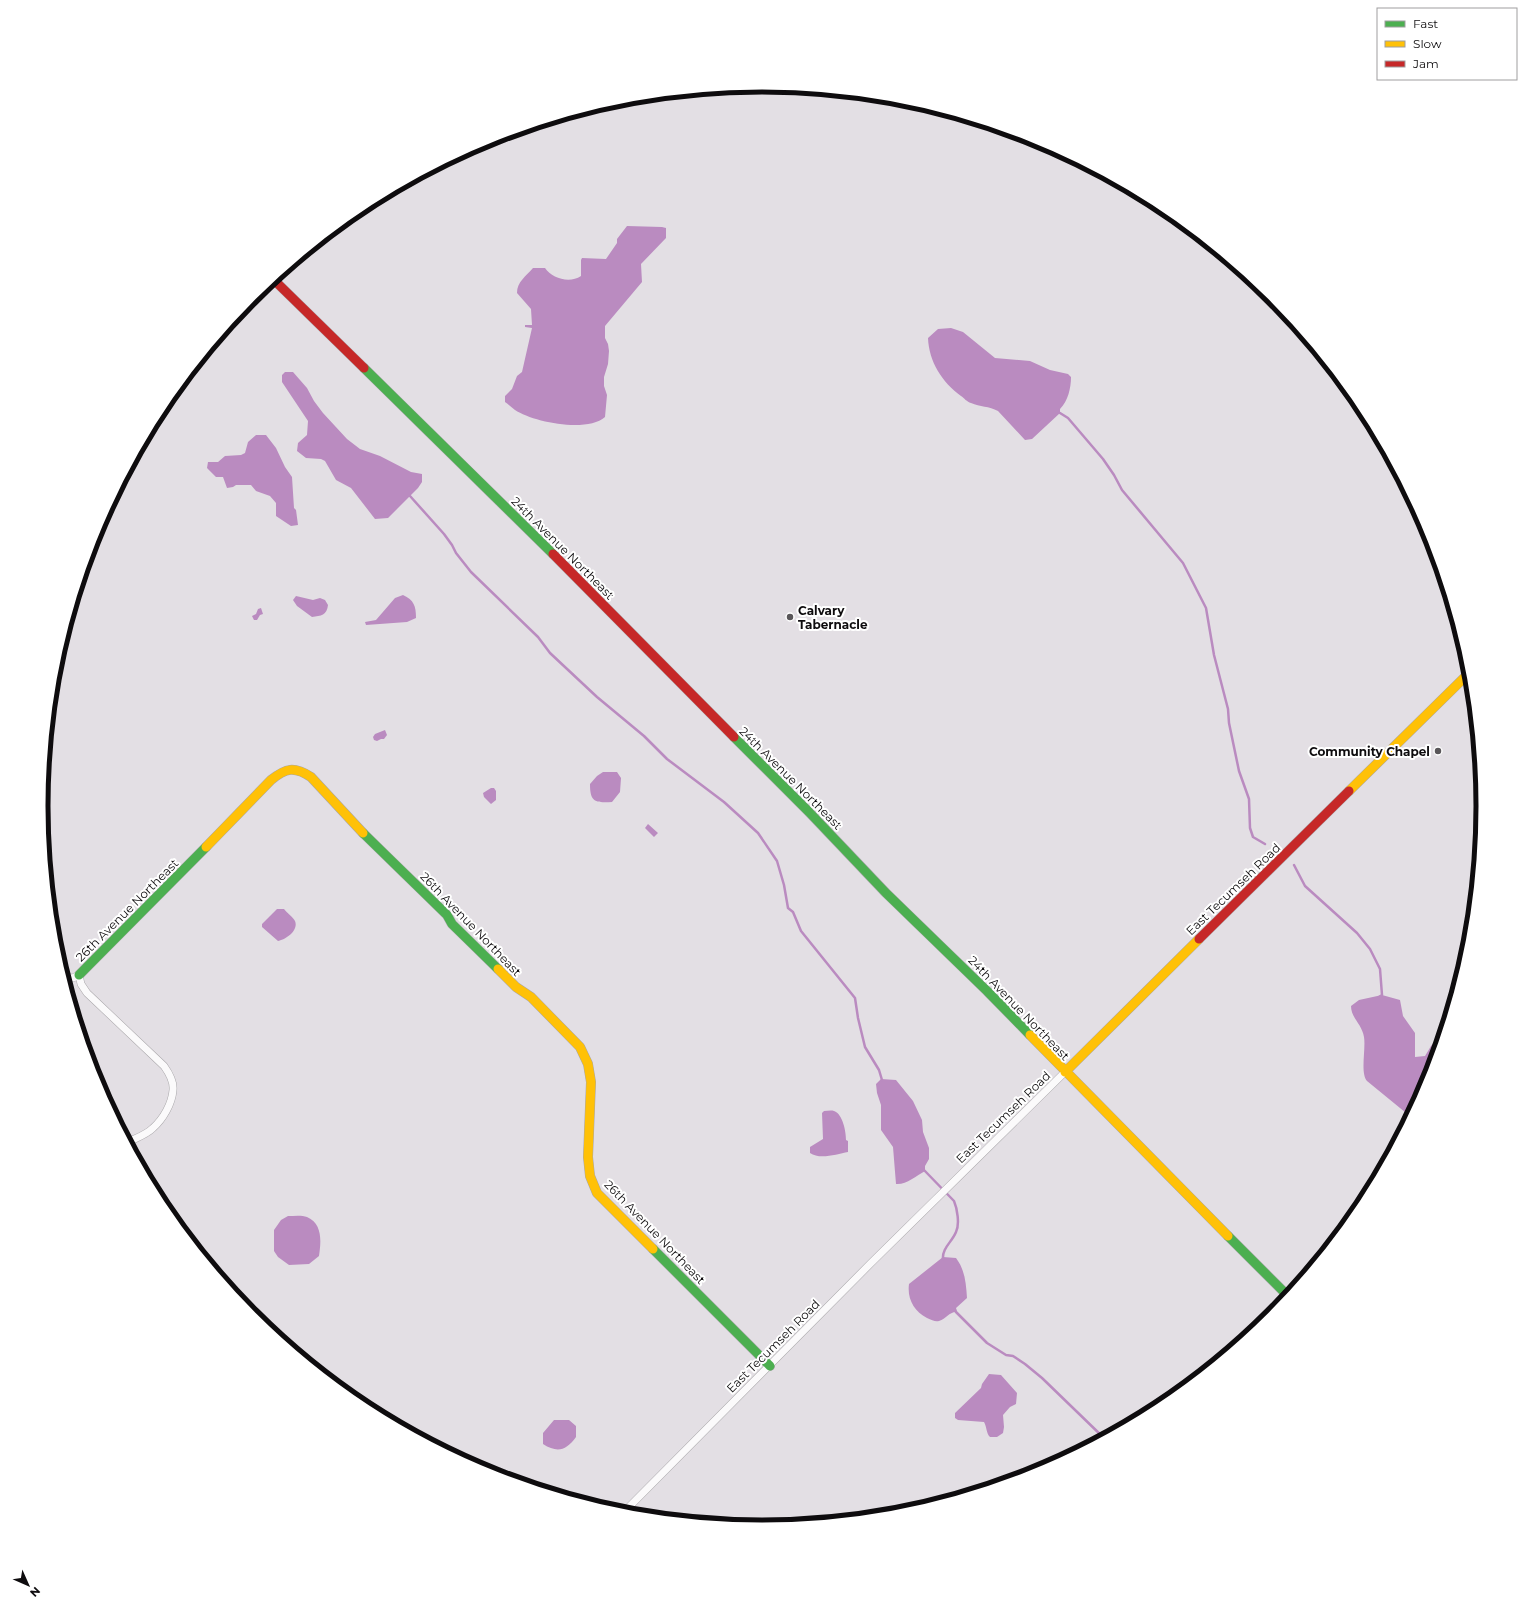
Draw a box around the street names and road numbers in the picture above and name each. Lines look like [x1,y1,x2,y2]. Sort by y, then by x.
street label: 24th Avenue Northeast [508,493,618,603]
street label: 24th Avenue Northeast [736,723,846,833]
street label: East Tecumseh Road [1183,840,1283,938]
street label: 26th Avenue Northeast [73,856,181,964]
street label: 26th Avenue Northeast [417,869,525,979]
street label: 24th Avenue Northeast [965,953,1073,1063]
street label: East Tecumseh Road [953,1068,1053,1166]
street label: 26th Avenue Northeast [601,1177,709,1287]
street label: East Tecumseh Road [723,1296,823,1396]

